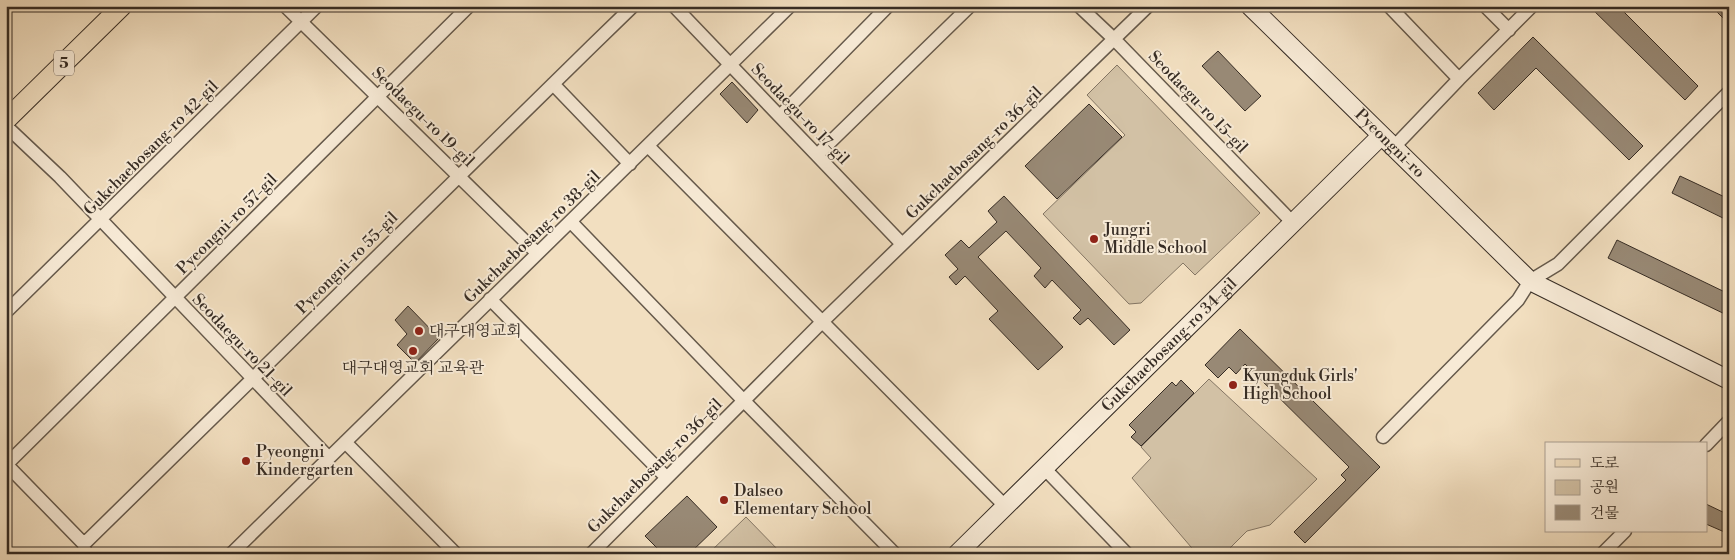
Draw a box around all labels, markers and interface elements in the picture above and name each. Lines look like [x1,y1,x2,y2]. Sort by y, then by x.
street label: Seodaegu-ro 15-gil [1144,47,1252,158]
road number: 5 [54,50,74,76]
street label: Seodaegu-ro 17-gil [747,59,853,169]
street label: Seodaegu-ro 19-gil [368,63,479,171]
street label: Gukchaebosang-ro 42-gil [79,76,223,220]
street label: Gukchaebosang-ro 36-gil [902,82,1047,223]
street label: Pyeongni-ro [1351,104,1429,182]
street label: Gukchaebosang-ro 38-gil [459,166,605,308]
street label: Pyeongni-ro 57-gil [172,169,282,279]
street label: Pyeongni-ro 55-gil [292,208,402,318]
place label: Jungri Middle School [1103,220,1207,258]
marker: Jungri Middle School [1088,233,1100,245]
street label: Gukchaebosang-ro 34-gil [1097,273,1241,416]
street label: Seodaegu-ro 21-gil [188,289,296,401]
place label: 대구대영교회 [429,321,522,341]
marker: 대구대영교회 [413,325,425,337]
marker: 대구대영교회 교육관 [407,345,419,357]
place label: 대구대영교회 교육관 [342,358,485,378]
place label: Kyungduk Girls' High School [1243,366,1358,404]
marker: Kyungduk Girls' High School [1227,379,1239,391]
street label: Gukchaebosang-ro 36-gil [584,394,727,537]
place label: Pyeongni Kindergarten [256,442,354,480]
legend [1545,442,1708,532]
text: 도로 [1590,454,1619,473]
marker: Pyeongni Kindergarten [240,455,252,467]
text: 공원 [1590,478,1619,497]
place label: Dalseo Elementary School [734,481,872,519]
marker: Dalseo Elementary School [718,494,730,506]
text: 건물 [1590,504,1619,523]

